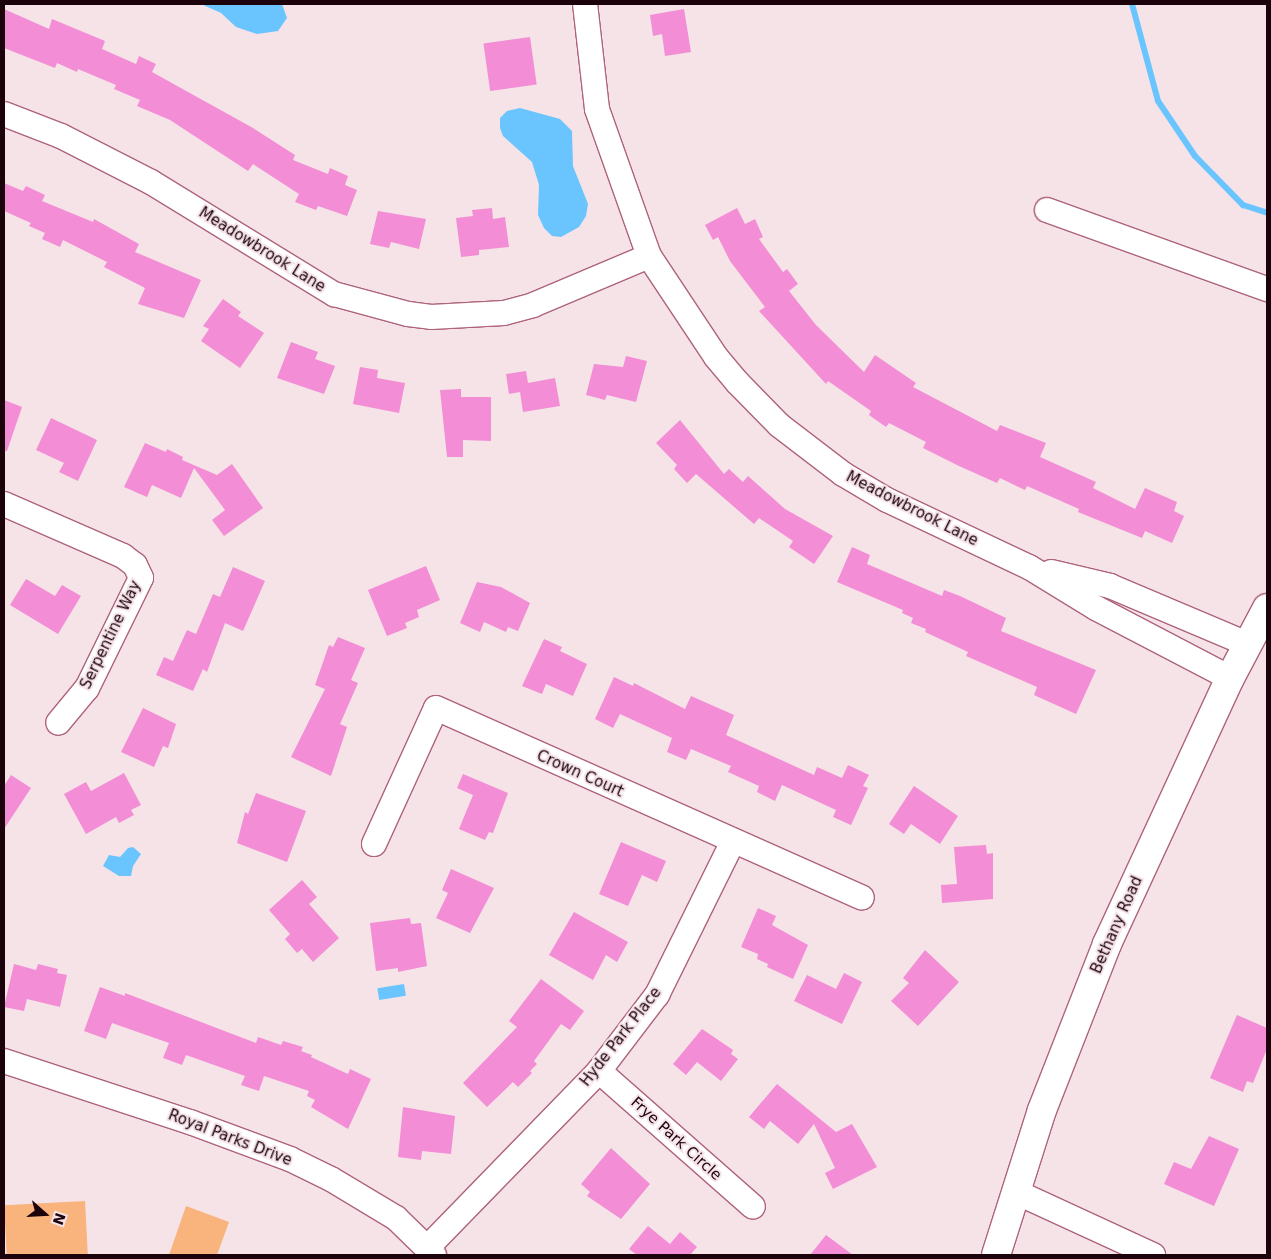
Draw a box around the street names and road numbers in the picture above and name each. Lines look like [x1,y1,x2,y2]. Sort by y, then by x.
street label: Meadowbrook Lane [195,204,329,296]
street label: Meadowbrook Lane [843,468,981,550]
street label: Serpentine Way [77,578,145,692]
street label: Crown Court [534,747,626,801]
street label: Bethany Road [1087,873,1147,977]
street label: Hyde Park Place [577,984,665,1090]
street label: Frye Park Circle [627,1094,725,1184]
street label: Royal Parks Drive [166,1106,294,1170]

